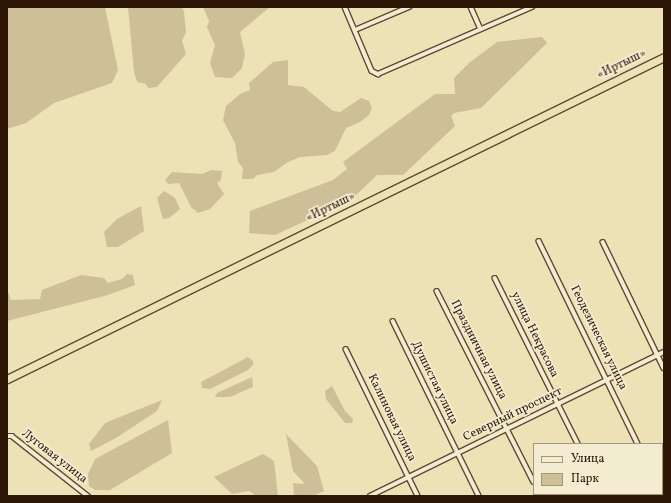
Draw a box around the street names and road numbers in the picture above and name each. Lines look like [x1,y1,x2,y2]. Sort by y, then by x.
street label: «Иртыш» [595,47,649,83]
street label: «Иртыш» [304,190,358,226]
street label: Геодезическая улица [566,283,630,393]
street label: улица Некрасова [507,290,561,380]
street label: Праздничная улица [447,298,509,402]
street label: Душистая улица [407,339,461,427]
street label: Калиновая улица [364,372,418,464]
street label: Северный проспект [461,385,565,445]
street label: Луговая улица [18,427,90,487]

